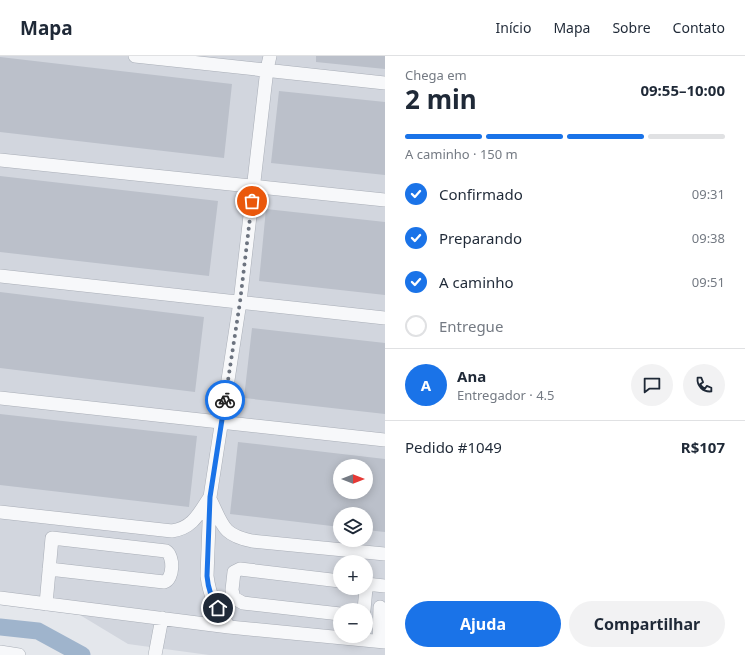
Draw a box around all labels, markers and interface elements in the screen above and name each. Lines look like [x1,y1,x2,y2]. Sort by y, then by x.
text: Mapa [20,15,73,41]
text: Início [496,18,531,37]
text: Mapa [553,18,590,37]
text: Sobre [612,18,651,37]
text: Contato [673,18,725,37]
text: Chega em [405,66,467,84]
text: 09:55–10:00 [640,80,725,100]
text: 2 min [405,81,477,117]
text: A caminho · 150 m [405,145,518,163]
icon: check [405,183,427,205]
pin [235,184,269,218]
text: Confirmado [439,184,523,204]
text: 09:31 [692,185,725,203]
icon: bag [241,190,263,212]
icon: check [405,227,427,249]
text: Preparando [439,228,522,248]
text: 09:38 [692,229,725,247]
icon: check [405,271,427,293]
text: A caminho [439,272,514,292]
text: 09:51 [692,273,725,291]
text: Entregue [439,316,503,336]
button: chat [631,364,673,406]
button: phone [683,364,725,406]
text: Ana [457,366,486,386]
text: A [421,375,431,395]
courier [205,380,245,420]
text: Entregador · 4.5 [457,386,555,404]
icon: bike [214,389,236,411]
text: Pedido #1049 [405,437,502,457]
text: R$107 [681,437,725,457]
north arrow [333,459,373,499]
map controls [333,459,373,643]
button: layers [333,507,373,547]
button: + [333,555,373,595]
pin [201,591,235,625]
icon: home [207,597,229,619]
button: Ajuda [405,601,561,647]
button: Compartilhar [569,601,725,647]
button: − [333,603,373,643]

